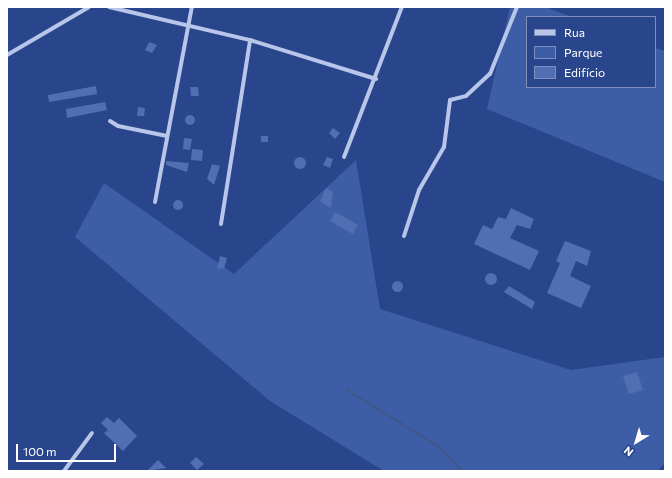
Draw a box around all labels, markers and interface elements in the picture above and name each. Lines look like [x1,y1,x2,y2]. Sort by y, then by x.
legend [526,16,656,88]
text: Rua [564,25,585,39]
text: Parque [564,45,602,59]
text: Edifício [564,65,605,79]
north arrow [616,422,656,462]
scale bar [18,436,118,462]
text: 100 m [23,444,57,458]
text: N [621,444,636,460]

